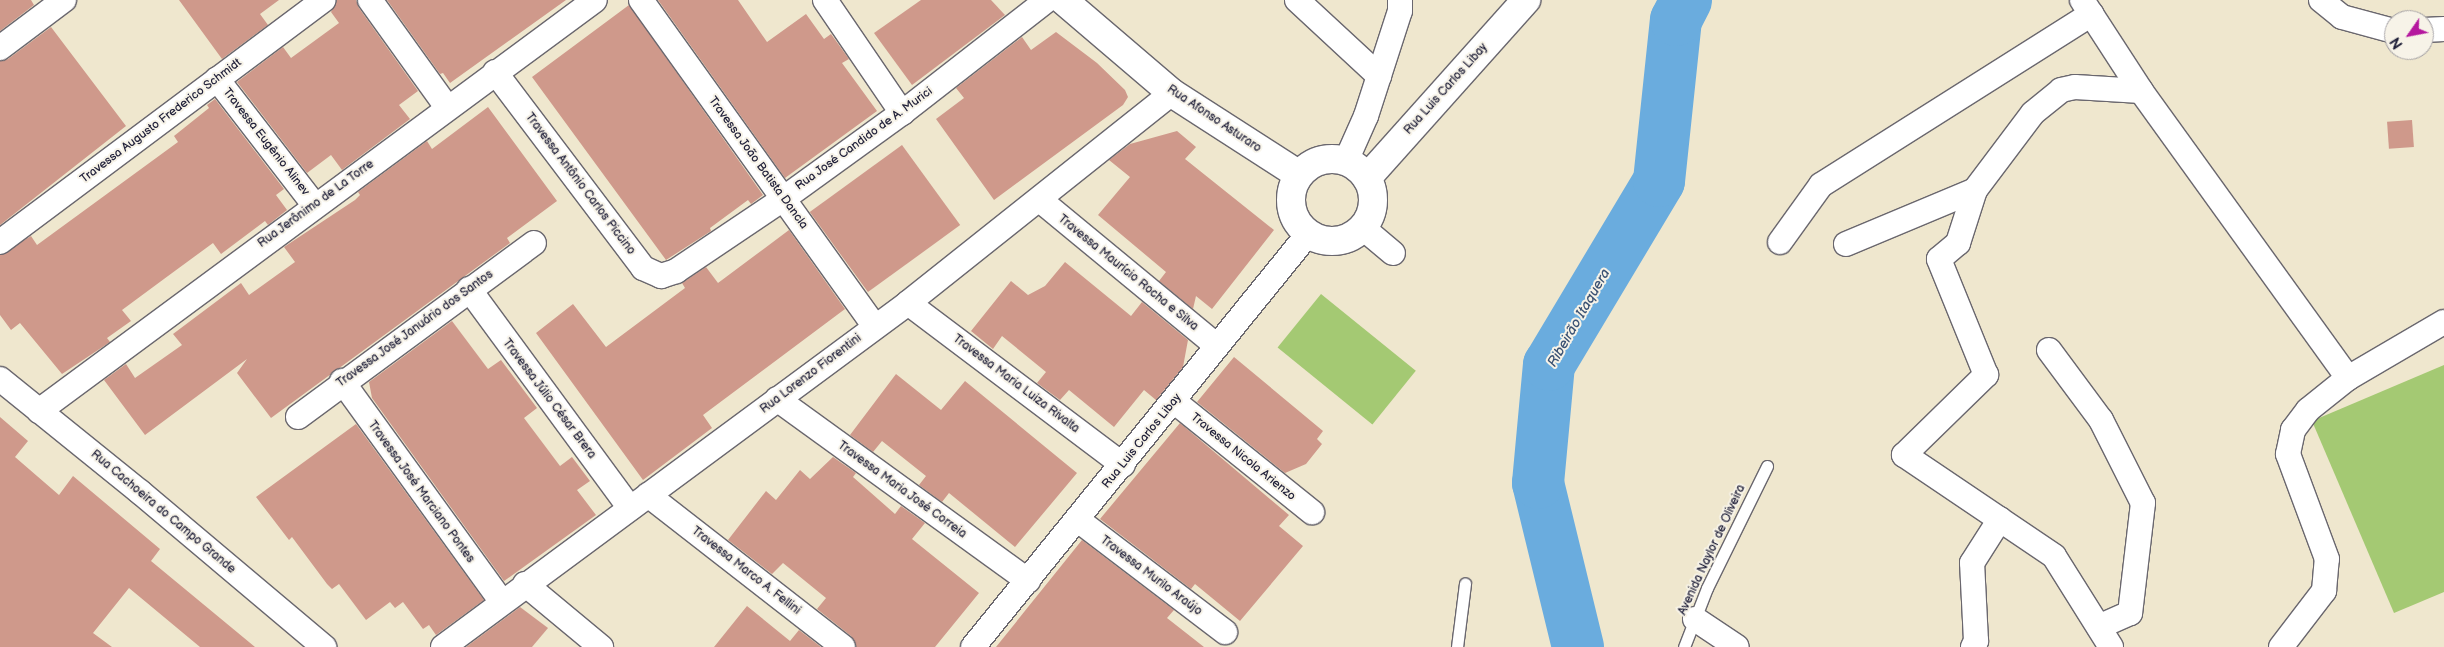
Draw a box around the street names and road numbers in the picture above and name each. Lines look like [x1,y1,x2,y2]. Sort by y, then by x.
street label: Rua Luis Carlos Libay [1401,40,1491,138]
street label: Travessa Augusto Frederico Schmidt [77,56,245,186]
street label: Rua Afonso Asturaro [1164,82,1264,156]
street label: Rua José Candido de A. Murici [792,84,936,194]
street label: Travessa Eugênio Alinev [220,85,312,199]
street label: Travessa João Batista Dancla [705,94,811,232]
street label: Travessa Antônio Carlos Piccino [522,110,638,258]
street label: Rua Jerônimo de La Torre [255,157,377,251]
street label: Travessa Maurício Rocha e Silva [1055,212,1201,334]
street label: Travessa José Januário dos Santos [333,267,497,391]
street label: Rua Lorenzo Fiorentini [758,331,864,417]
street label: Travessa Maria Luiza Rivalta [950,332,1082,436]
street label: Travessa Júlio César Brera [499,336,599,462]
street label: Rua Luis Carlos Libay [1099,391,1185,491]
street label: Travessa Nicola Arienzo [1188,410,1298,504]
street label: Travessa José Marciano Pontes [364,418,478,566]
street label: Travessa Maria José Correia [835,438,969,542]
street label: Rua Cachoeira do Campo Grande [88,447,238,577]
street label: Avenida Naylor de Oliveira [1675,482,1749,618]
street label: Travessa Marco A. Fellini [689,524,803,618]
street label: Travessa Murilo Araújo [1097,533,1205,619]

